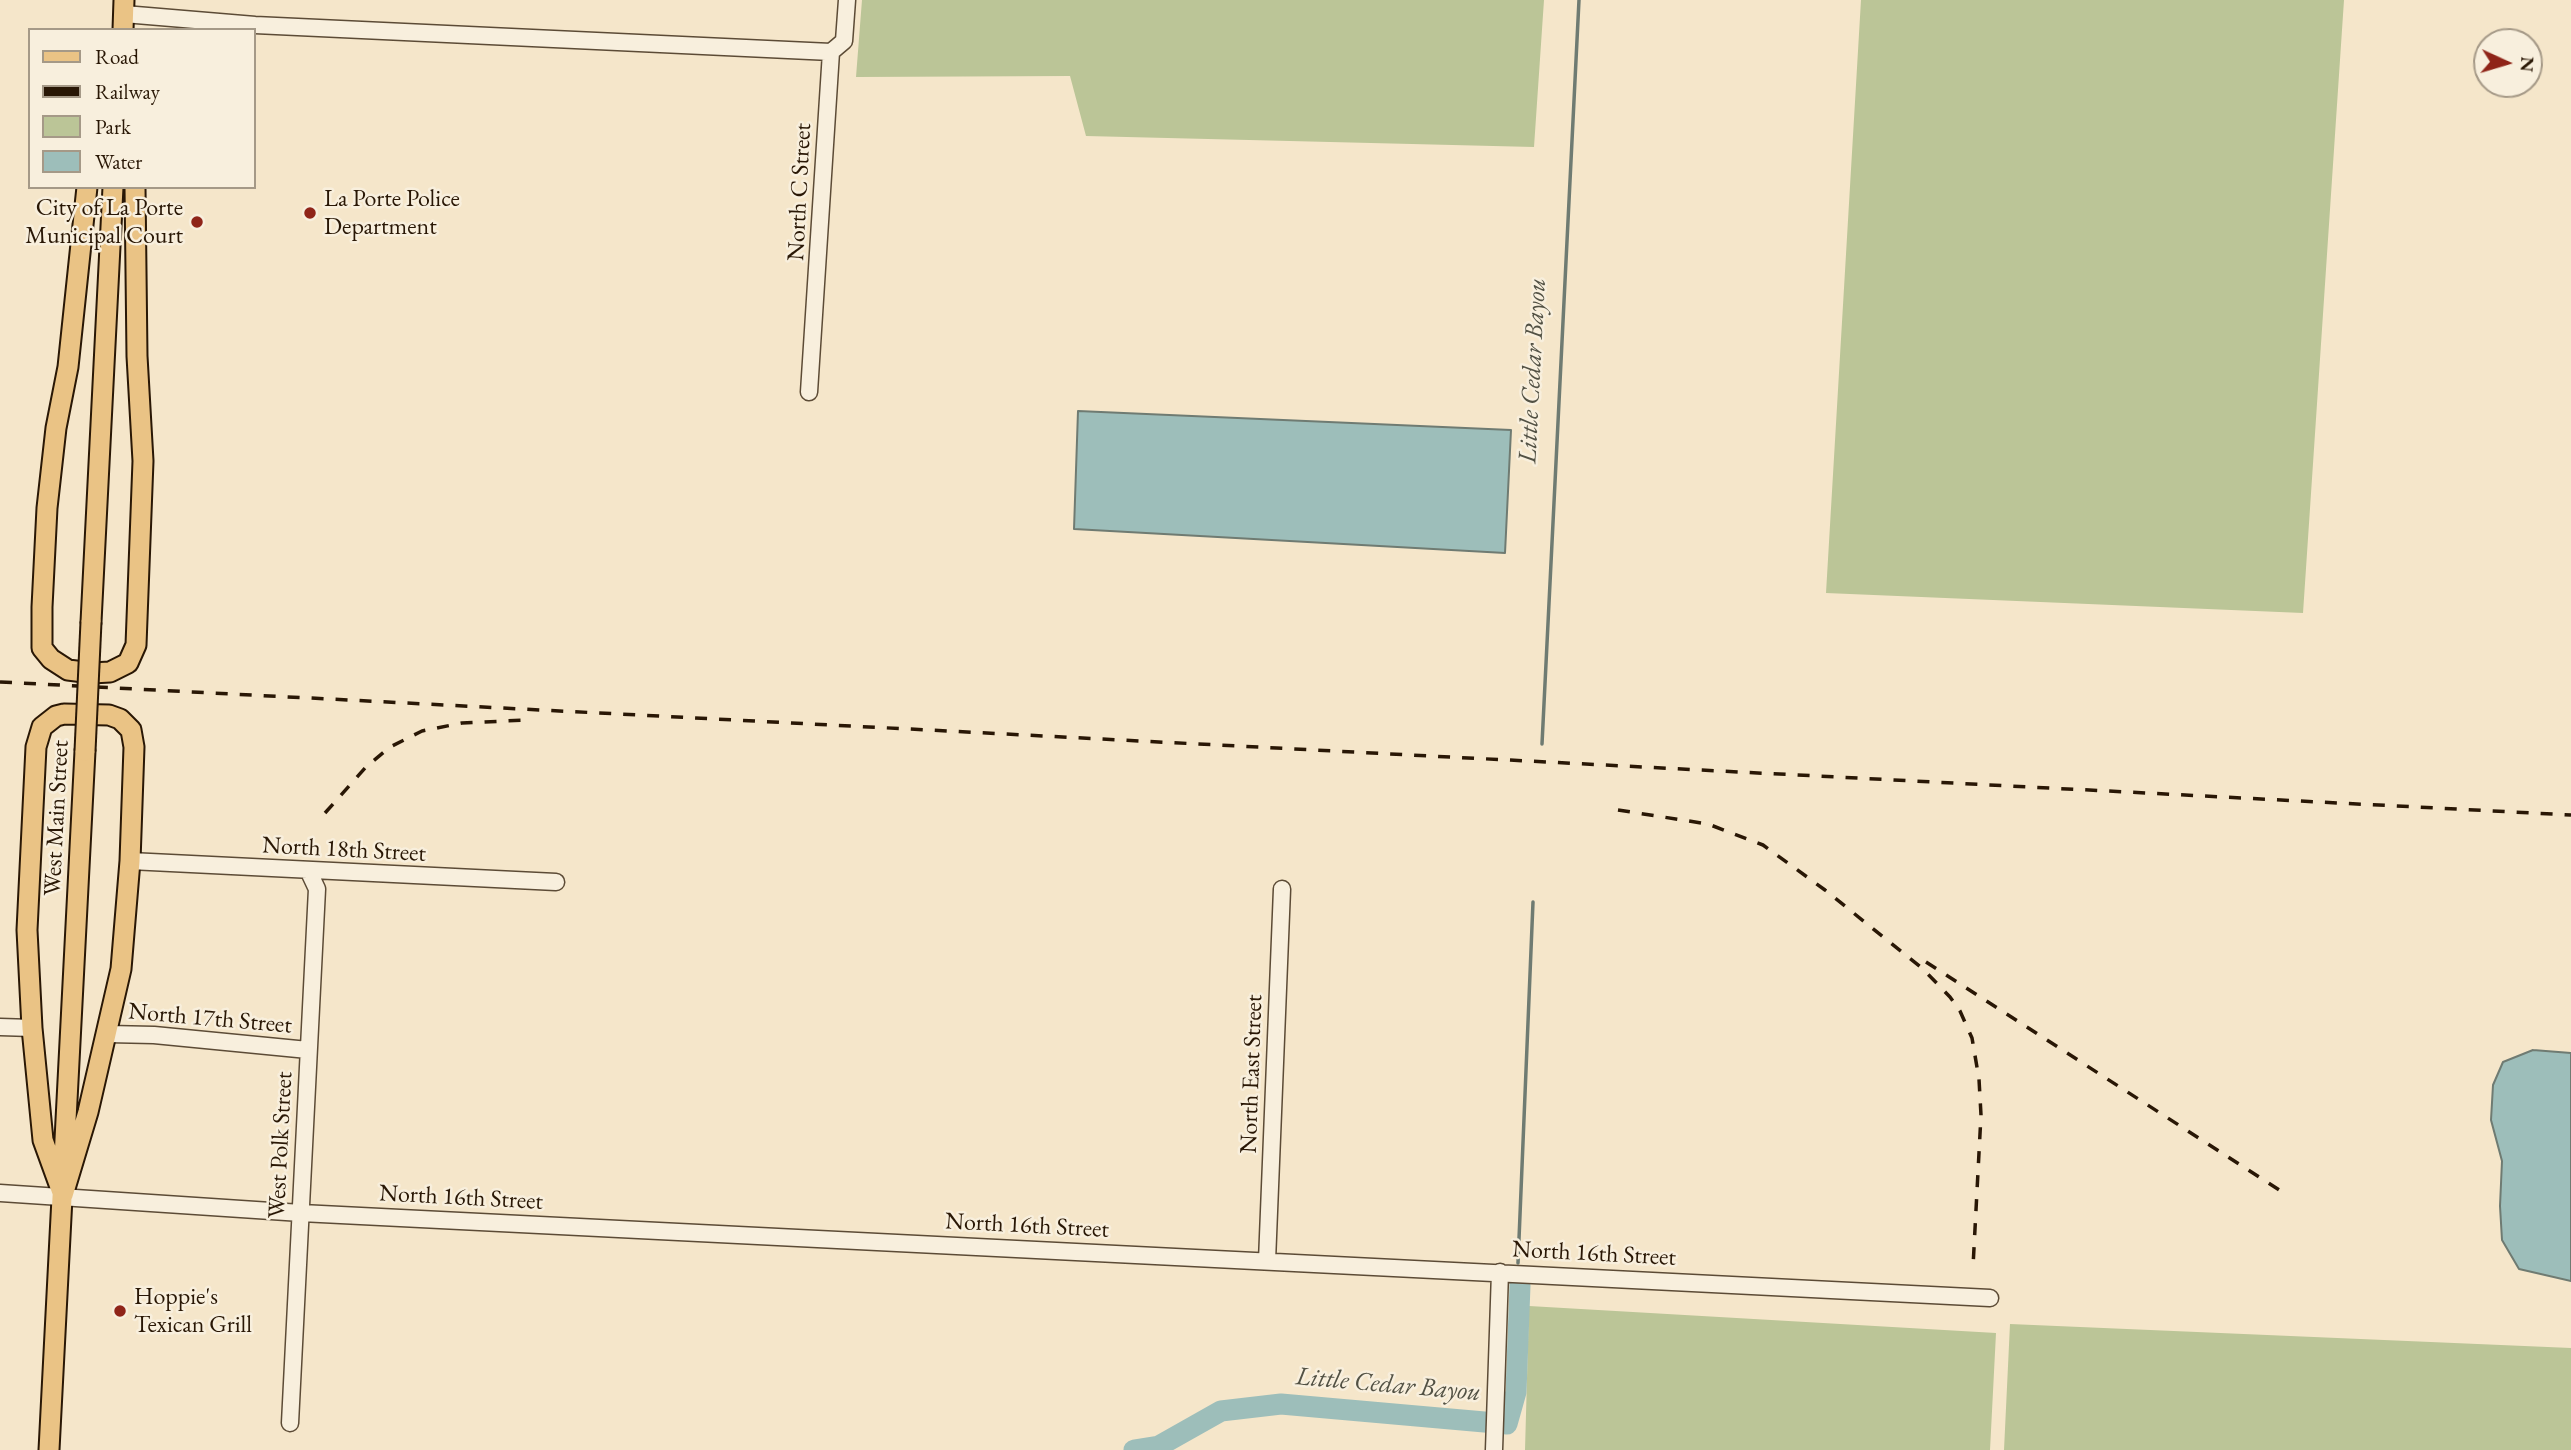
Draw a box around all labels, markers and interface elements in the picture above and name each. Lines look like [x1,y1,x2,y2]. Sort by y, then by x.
legend [28,28,256,189]
north arrow [2473,28,2543,98]
text: Road [95,43,139,70]
text: N [2514,56,2540,73]
text: Railway [95,78,160,105]
text: Park [95,113,131,140]
street label: North C Street [782,122,818,262]
text: Water [95,148,142,175]
place label: La Porte Police Department [324,185,460,241]
place label: City of La Porte Municipal Court [25,194,183,250]
marker: La Porte Police Department [302,205,318,221]
marker: City of La Porte Municipal Court [189,214,205,230]
water label: Little Cedar Bayou [1513,277,1553,465]
street label: West Main Street [39,739,75,897]
street label: North 18th Street [261,831,427,869]
street label: North East Street [1235,994,1269,1154]
street label: North 17th Street [127,998,293,1040]
street label: West Polk Street [263,1071,299,1219]
street label: North 16th Street [378,1179,544,1217]
street label: North 16th Street [944,1207,1110,1245]
street label: North 16th Street [1511,1235,1677,1273]
place label: Hoppie's Texican Grill [134,1283,252,1339]
marker: Hoppie's Texican Grill [112,1303,128,1319]
water label: Little Cedar Bayou [1294,1361,1482,1409]

